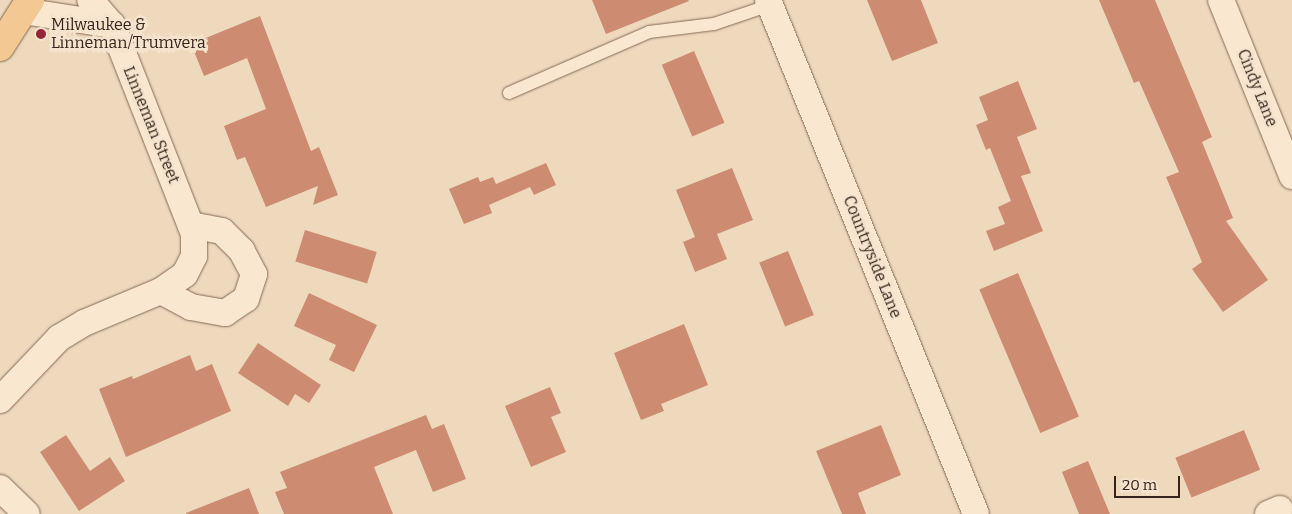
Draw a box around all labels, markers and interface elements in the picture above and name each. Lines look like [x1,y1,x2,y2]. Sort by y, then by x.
place label: Milwaukee & Linneman/Trumvera [51,15,206,53]
marker: Milwaukee & Linneman/Trumvera [35,28,47,40]
street label: Cindy Lane [1233,46,1281,130]
street label: Linneman Street [119,64,183,186]
street label: Countryside Lane [839,193,905,321]
scale bar [1117,466,1183,498]
text: 20 m [1122,476,1157,494]

